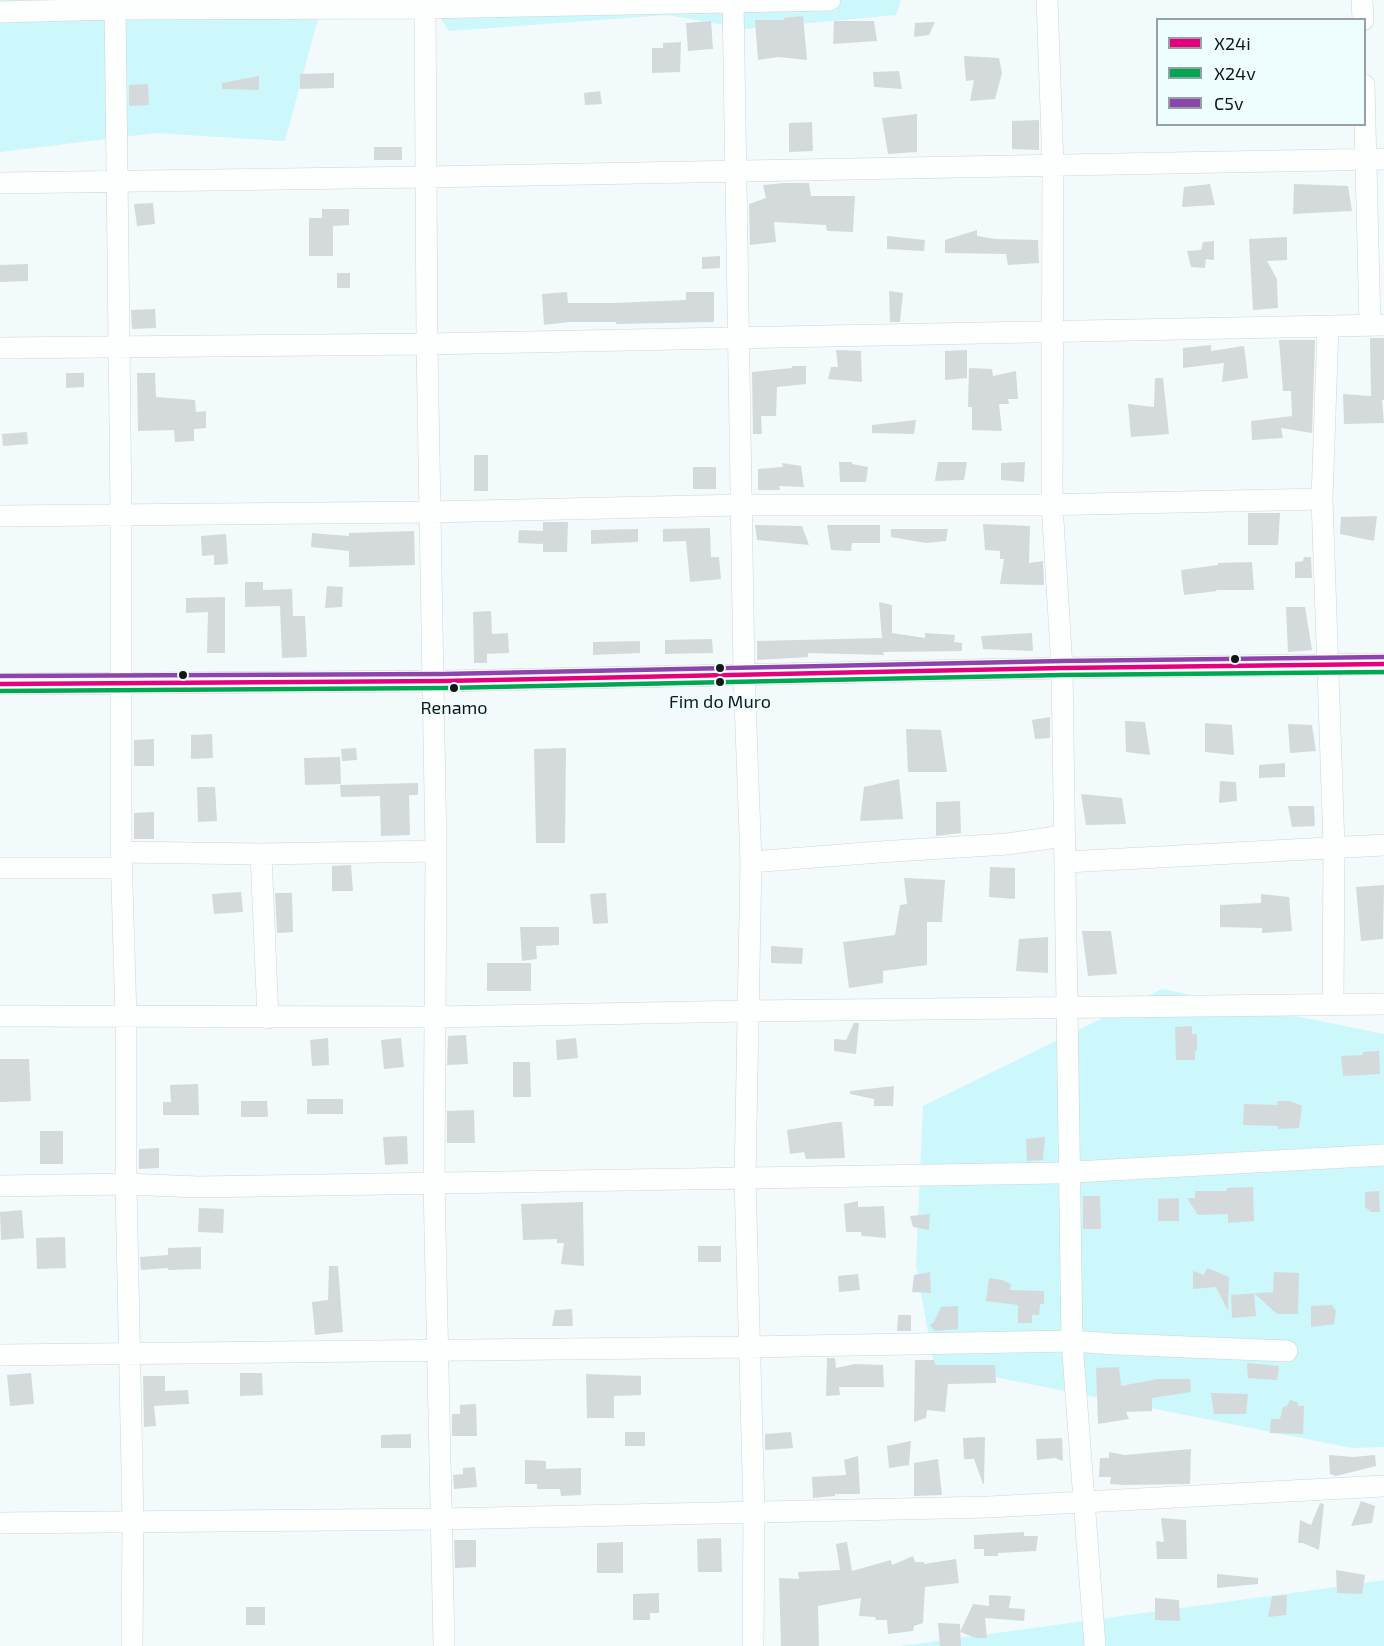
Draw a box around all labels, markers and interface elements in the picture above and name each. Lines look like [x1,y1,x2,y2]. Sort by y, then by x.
legend [1156,18,1366,126]
text: X24i [1214,32,1251,54]
text: X24v [1214,62,1256,84]
text: C5v [1214,92,1243,114]
unlabelled marker [1229,653,1241,665]
unlabelled marker [714,662,726,674]
unlabelled marker [177,669,189,681]
marker: Fim do Muro [714,676,726,688]
marker: Renamo [448,682,460,694]
place label: Fim do Muro [669,691,771,713]
place label: Renamo [420,697,488,719]

